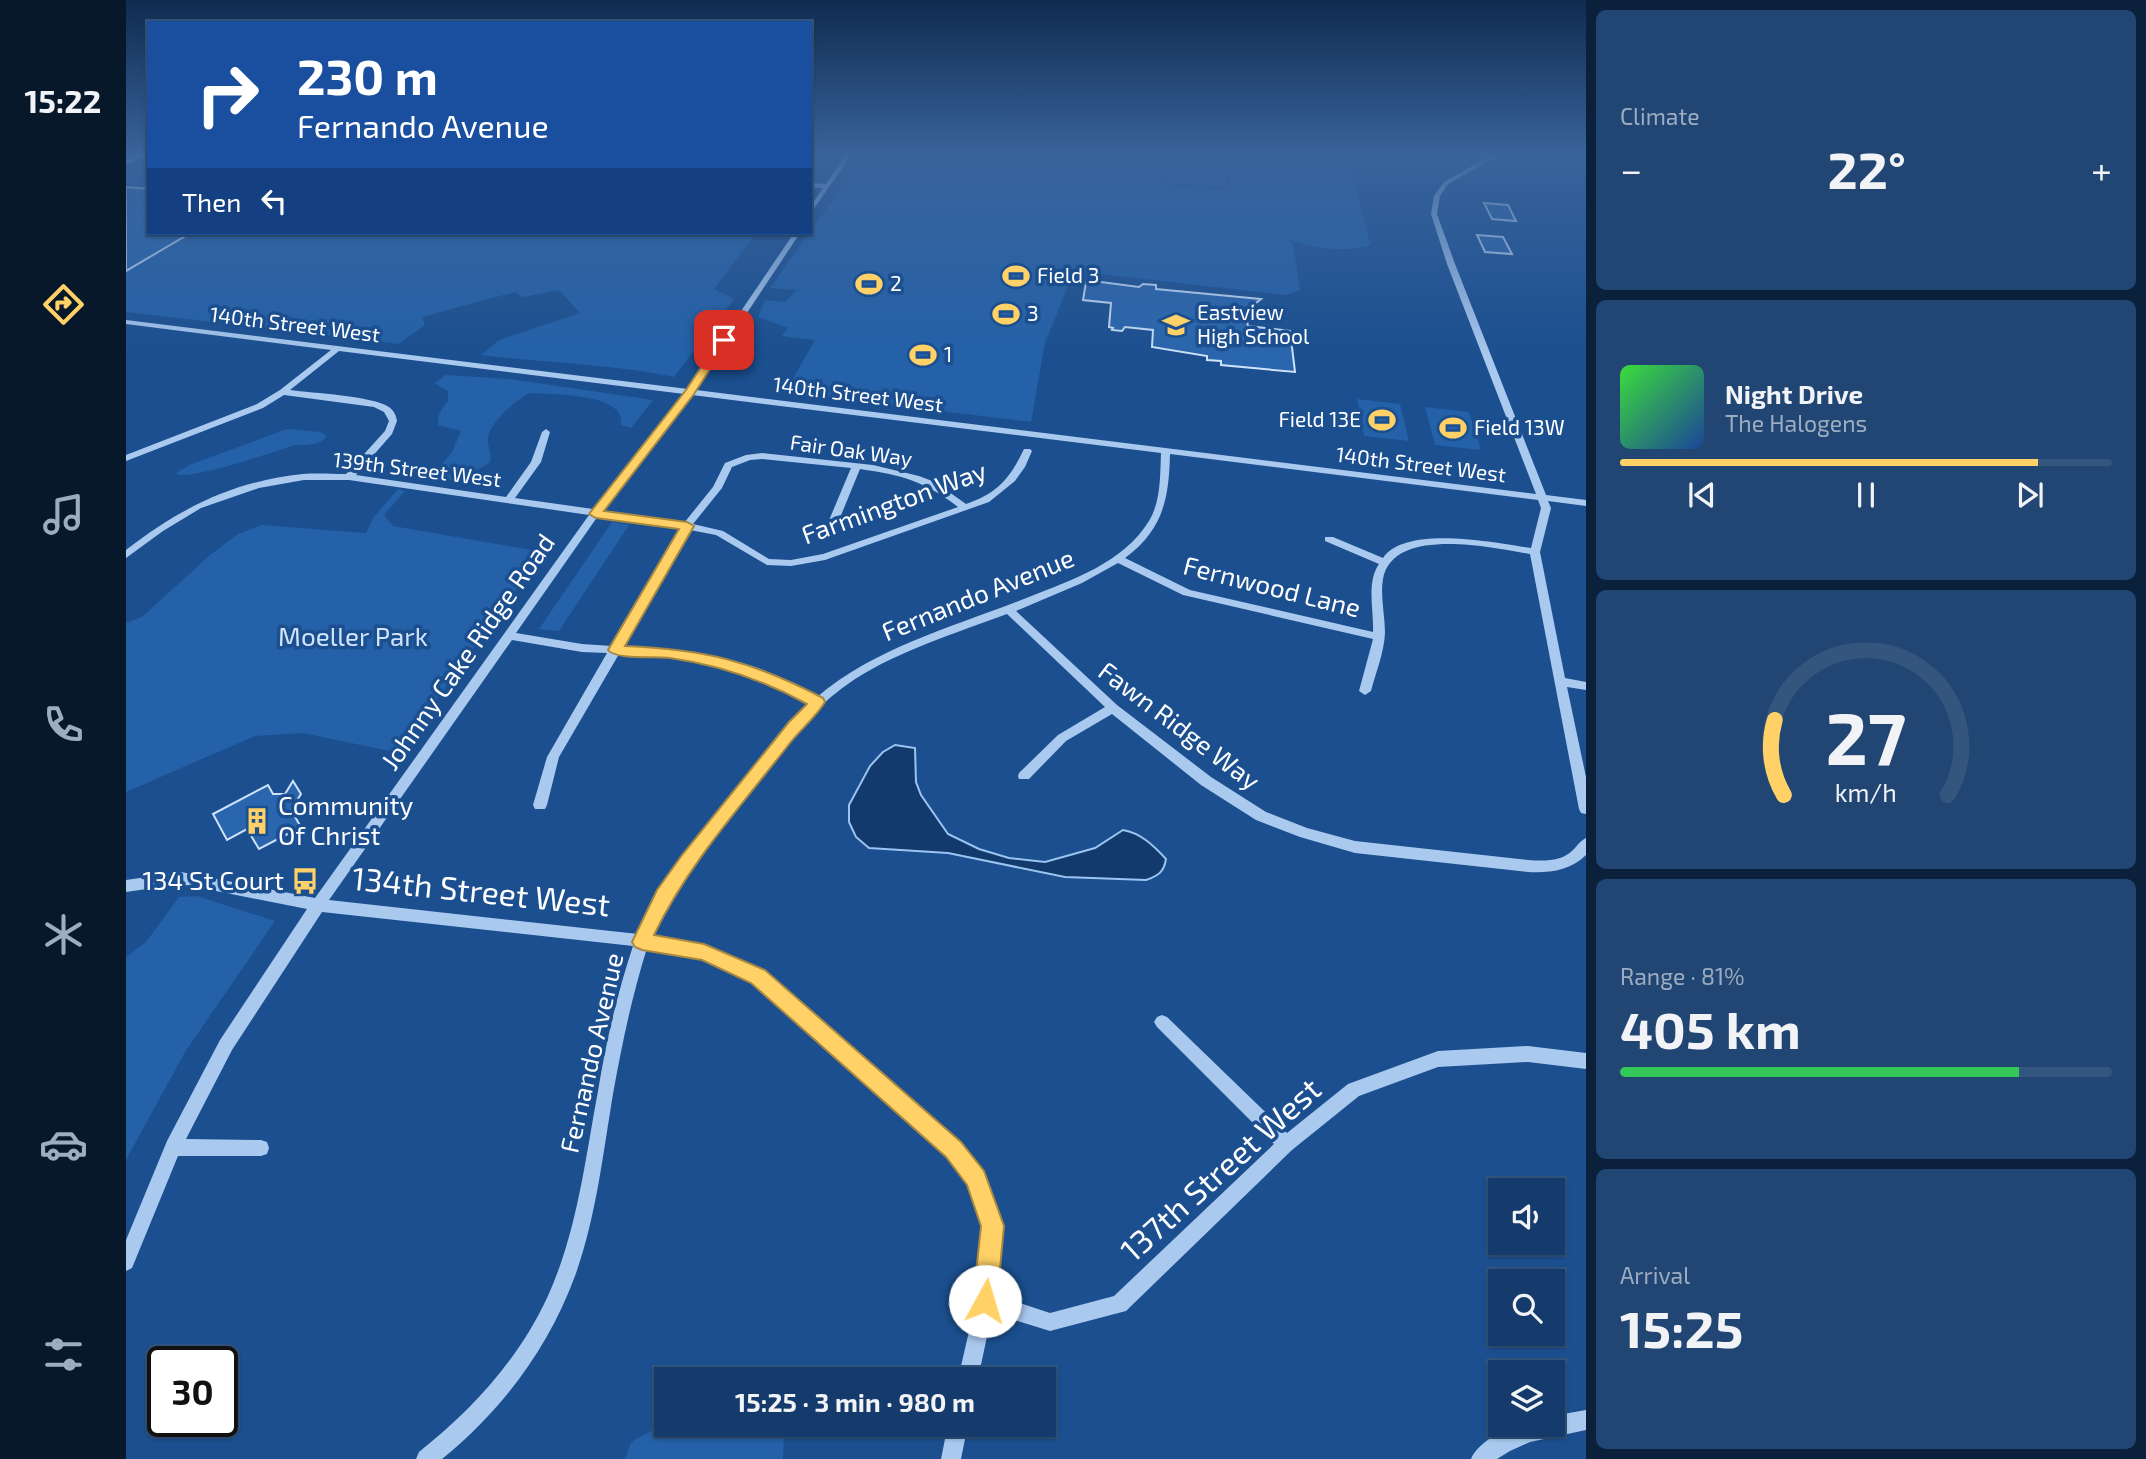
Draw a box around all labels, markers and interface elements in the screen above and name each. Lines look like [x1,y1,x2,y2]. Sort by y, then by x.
text: 230 m [297,46,438,105]
icon: right [182,49,273,140]
text: 15:22 [25,81,101,119]
text: Climate [1620,102,1700,130]
text: Fernando Avenue [297,106,549,144]
text: 22° [1827,137,1906,199]
text: − [1620,146,1642,192]
text: + [2091,146,2112,192]
icon: left [255,182,293,220]
text: Then [182,186,241,217]
sports icon: Field 3 [1001,261,1031,291]
place label: Field 3 [1037,262,1099,287]
sports icon: 2 [854,269,884,299]
place label: 2 [890,270,902,295]
icon: directions [39,280,88,329]
sports icon: 3 [991,299,1021,329]
place label: Eastview High School [1197,299,1310,348]
place label: 3 [1027,300,1039,325]
street label: 140th Street West [209,301,382,346]
pin [694,310,754,370]
school or university icon: Eastview High School [1161,310,1191,340]
icon: arrive [705,321,743,359]
sports icon: 1 [908,340,938,370]
place label: 1 [944,341,952,366]
street label: 140th Street West [772,371,945,416]
text: Night Drive [1725,378,1863,409]
sports icon: Field 13E [1367,405,1397,435]
place label: Field 13E [1278,406,1361,431]
text: The Halogens [1725,409,1867,437]
sports icon: Field 13W [1438,413,1468,443]
place label: Field 13W [1474,414,1565,439]
street label: Fair Oak Way [789,429,914,470]
street label: 140th Street West [1335,441,1508,486]
street label: 139th Street West [332,446,503,491]
street label: Farmington Way [797,454,990,549]
icon: previous [1683,476,1721,514]
icon: pause [1847,476,1885,514]
icon: next [2011,476,2049,514]
icon: music [39,490,88,539]
street label: Johnny Cake Ridge Road [373,527,560,775]
street label: Fernando Avenue [877,541,1078,646]
street label: Fernwood Lane [1181,549,1364,623]
park label: Moeller Park [278,620,428,651]
street label: Fawn Ridge Way [1093,654,1267,796]
text: 27 [1826,693,1906,781]
icon: phone [39,700,88,749]
text: km/h [1835,777,1897,807]
place label: Community Of Christ [278,789,413,850]
building icon: Community Of Christ [242,806,272,836]
street label: 134th Street West [350,858,612,922]
place label: 134 St Court [143,864,284,895]
bus stop icon: 134 St Court [290,866,320,896]
icon: climate [39,910,88,959]
street label: Fernando Avenue [552,950,629,1156]
text: Range · 81% [1620,962,1745,990]
text: 405 km [1620,997,1801,1059]
street label: 137th Street West [1112,1069,1327,1268]
icon: car [39,1120,88,1169]
map controls [1488,1178,1565,1437]
button: sound [1488,1178,1565,1255]
text: Arrival [1620,1261,1690,1289]
position arrow [948,1264,1022,1338]
button: search [1488,1269,1565,1346]
text: 15:25 [1620,1296,1743,1358]
icon: filters [39,1330,88,1379]
speed limit sign: 30 [147,1346,238,1437]
button: layers [1488,1360,1565,1437]
text: 15:25 · 3 min · 980 m [735,1386,975,1417]

